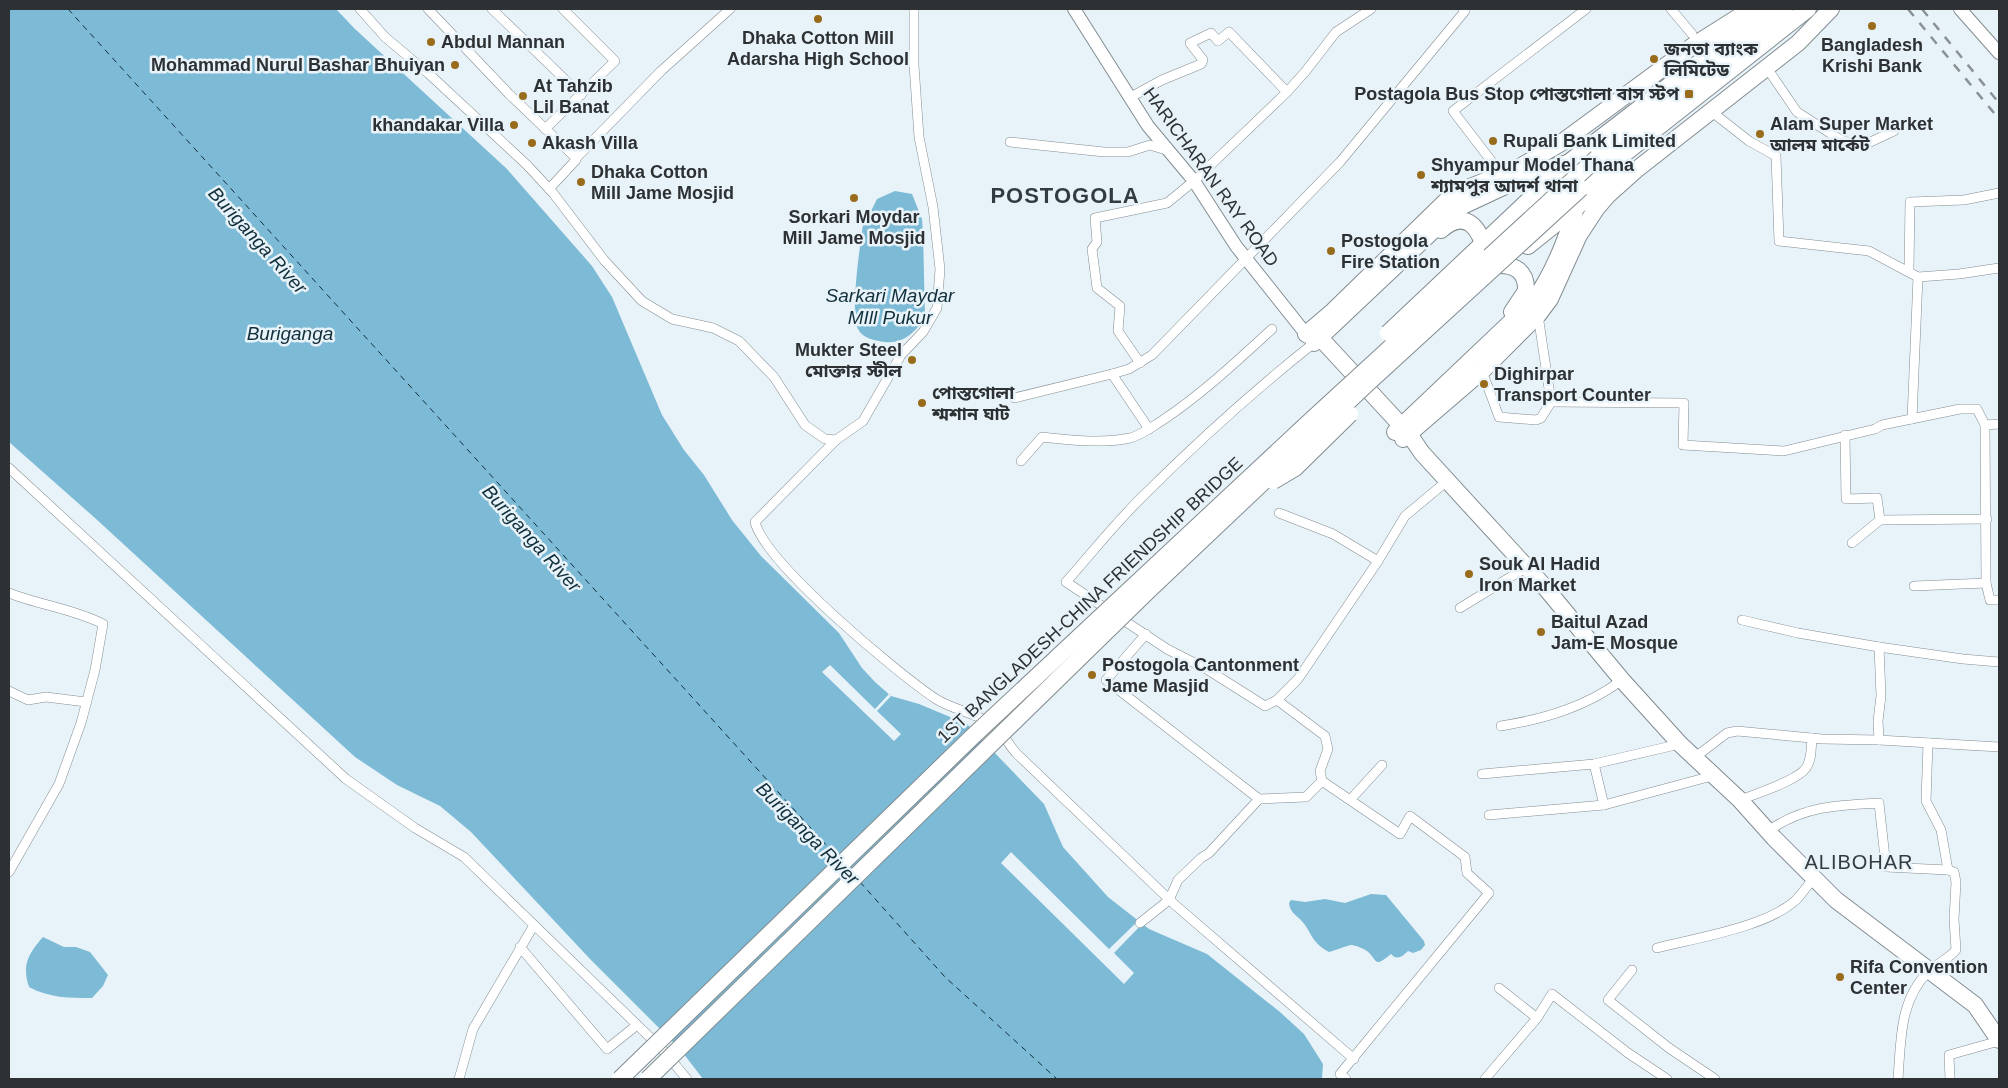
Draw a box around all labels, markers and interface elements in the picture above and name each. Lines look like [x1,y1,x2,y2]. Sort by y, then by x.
marker: Dhaka Cotton Mill Adarsha High School [812,13,824,25]
marker: Bangladesh Krishi Bank [1866,20,1878,32]
place label: Dhaka Cotton Mill Adarsha High School [727,28,909,69]
place label: Abdul Mannan [441,32,565,52]
place label: Bangladesh Krishi Bank [1821,35,1923,76]
marker: Abdul Mannan [425,36,437,48]
place label: জনতা ব্যাংক লিমিটেড [1663,39,1758,80]
marker: জনতা ব্যাংক লিমিটেড [1648,53,1660,65]
place label: Mohammad Nurul Bashar Bhuiyan [151,55,445,75]
marker: Mohammad Nurul Bashar Bhuiyan [449,59,461,71]
place label: At Tahzib Lil Banat [533,76,613,117]
street label: HARICHARAN RAY ROAD [1139,84,1283,270]
place label: Postagola Bus Stop পোস্তগোলা বাস স্টপ [1354,84,1680,104]
marker: Postagola Bus Stop পোস্তগোলা বাস স্টপ [1683,88,1695,100]
marker: At Tahzib Lil Banat [517,90,529,102]
place label: Alam Super Market আলম মার্কেট [1769,114,1933,155]
place label: khandakar Villa [372,115,505,135]
marker: khandakar Villa [508,119,520,131]
marker: Alam Super Market আলম মার্কেট [1754,128,1766,140]
place label: Rupali Bank Limited [1503,131,1676,151]
place label: Akash Villa [542,133,639,153]
marker: Rupali Bank Limited [1487,135,1499,147]
marker: Akash Villa [526,137,538,149]
place label: Shyampur Model Thana শ্যামপুর আদর্শ থানা [1430,155,1635,197]
place label: Dhaka Cotton Mill Jame Mosjid [591,162,734,203]
marker: Shyampur Model Thana শ্যামপুর আদর্শ থানা [1415,169,1427,181]
marker: Dhaka Cotton Mill Jame Mosjid [575,176,587,188]
water label: Buriganga River [204,183,311,298]
district label: POSTOGOLA [990,183,1140,208]
marker: Sorkari Moydar Mill Jame Mosjid [848,192,860,204]
place label: Sorkari Moydar Mill Jame Mosjid [782,207,926,248]
place label: Postogola Fire Station [1341,231,1440,272]
marker: Postogola Fire Station [1325,245,1337,257]
water label: Sarkari Maydar MIll Pukur [826,285,955,328]
water label: Buriganga [247,323,333,344]
place label: Mukter Steel মোক্তার স্টীল [795,340,902,381]
marker: Mukter Steel মোক্তার স্টীল [906,354,918,366]
place label: Dighirpar Transport Counter [1494,364,1651,405]
marker: Dighirpar Transport Counter [1478,378,1490,390]
place label: পোস্তগোলা শ্মশান ঘাট [931,383,1015,424]
marker: পোস্তগোলা শ্মশান ঘাট [916,397,928,409]
street label: 1ST BANGLADESH-CHINA FRIENDSHIP BRIDGE [933,453,1247,747]
water label: Buriganga River [478,481,585,596]
place label: Souk Al Hadid Iron Market [1479,554,1600,595]
marker: Souk Al Hadid Iron Market [1463,568,1475,580]
place label: Baitul Azad Jam-E Mosque [1551,612,1678,653]
marker: Baitul Azad Jam-E Mosque [1535,626,1547,638]
place label: Postogola Cantonment Jame Masjid [1102,655,1299,696]
marker: Postogola Cantonment Jame Masjid [1086,669,1098,681]
water label: Buriganga River [752,778,864,889]
district label: ALIBOHAR [1804,851,1914,873]
place label: Rifa Convention Center [1850,957,1988,998]
marker: Rifa Convention Center [1834,971,1846,983]

